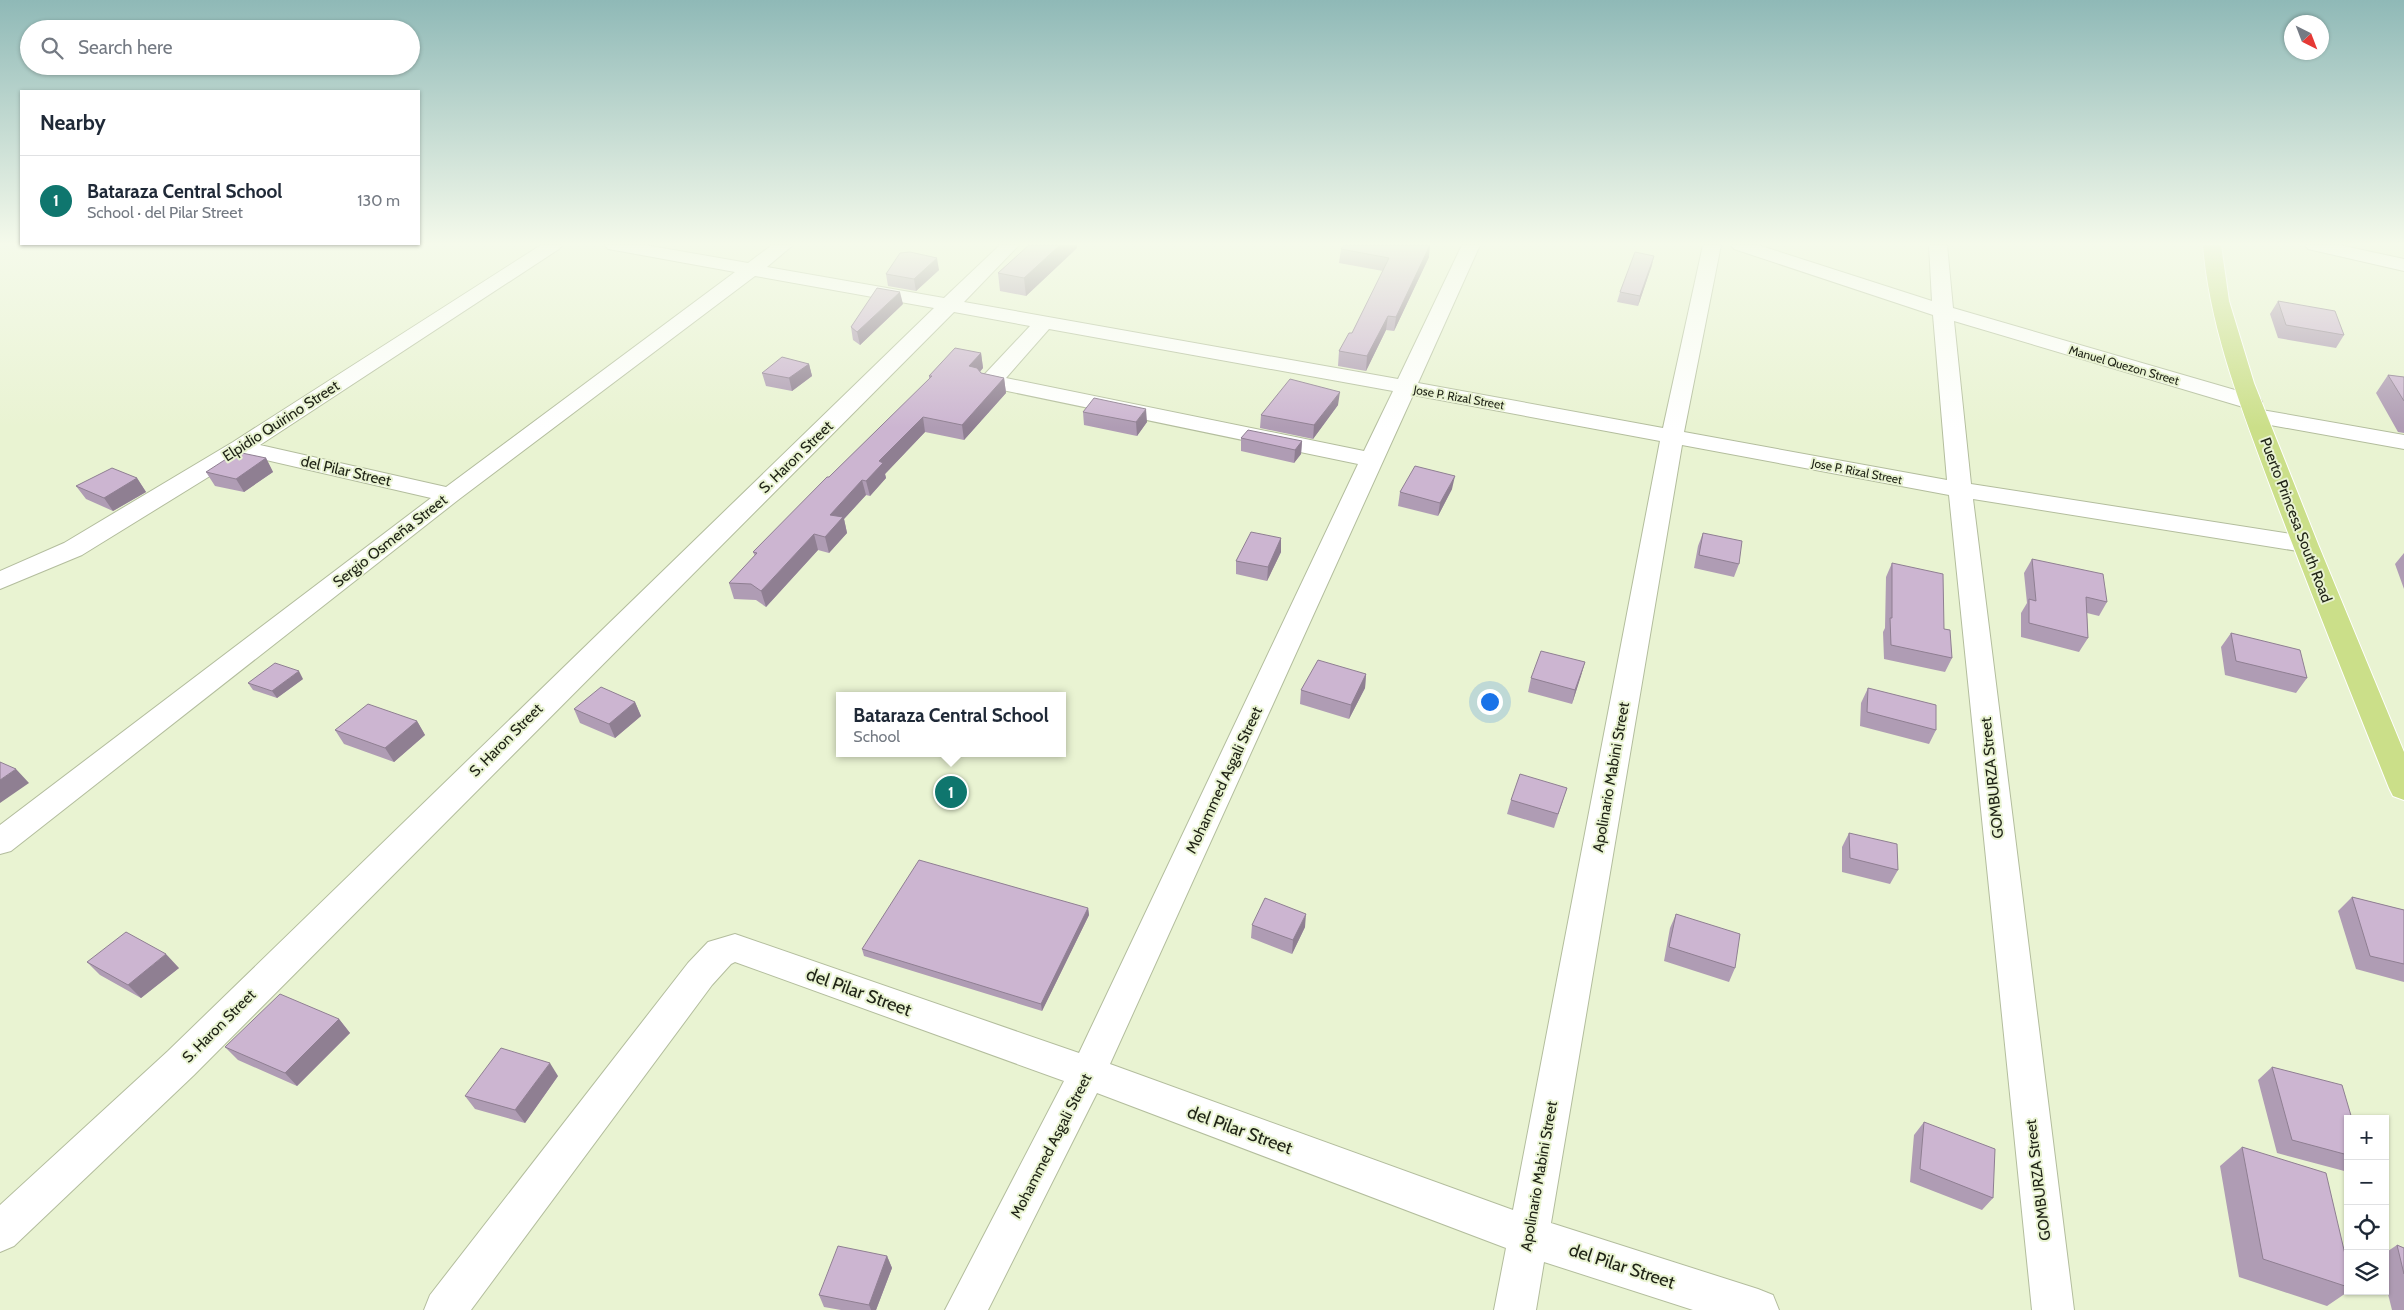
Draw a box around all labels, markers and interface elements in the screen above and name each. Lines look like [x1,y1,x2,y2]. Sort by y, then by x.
north arrow [2284,15,2329,60]
search box [20,20,420,75]
icon: search [38,34,66,62]
text: Search here [78,36,172,59]
text: Nearby [40,110,106,135]
text: Bataraza Central School [87,180,282,203]
text: 1 [53,191,59,210]
text: 130 m [357,191,400,210]
text: School · del Pilar Street [87,203,243,222]
street label: Manuel Quezon Street [2067,342,2181,388]
street label: Elpidio Quirino Street [219,377,343,465]
street label: Jose P. Rizal Street [1411,381,1506,412]
street label: S. Haron Street [755,417,837,497]
street label: Puerto Princesa South Road [2256,435,2336,605]
street label: del Pilar Street [299,452,393,490]
street label: Jose P. Rizal Street [1809,455,1904,487]
street label: Sergio Osmeña Street [329,491,451,591]
your location [1477,689,1503,715]
popup [836,692,1066,757]
street label: S. Haron Street [466,700,546,780]
street label: Apolinario Mabini Street [1589,701,1633,853]
text: Bataraza Central School [853,704,1049,727]
street label: Mohammed Asgali Street [1182,704,1266,856]
street label: GOMBURZA Street [1977,716,2007,840]
text: School [853,727,900,746]
pin: 1 [935,773,967,811]
street label: del Pilar Street [803,963,915,1021]
street label: S. Haron Street [179,986,259,1066]
street label: Mohammed Asgali Street [1007,1071,1095,1221]
street label: Apolinario Mabini Street [1517,1100,1561,1252]
street label: del Pilar Street [1184,1101,1296,1159]
map controls [2344,1115,2389,1295]
button: + [2344,1115,2389,1160]
street label: GOMBURZA Street [2022,1118,2054,1242]
button: − [2344,1160,2389,1205]
button: locate [2344,1205,2389,1250]
street label: del Pilar Street [1566,1238,1678,1294]
button: layers [2344,1250,2389,1295]

